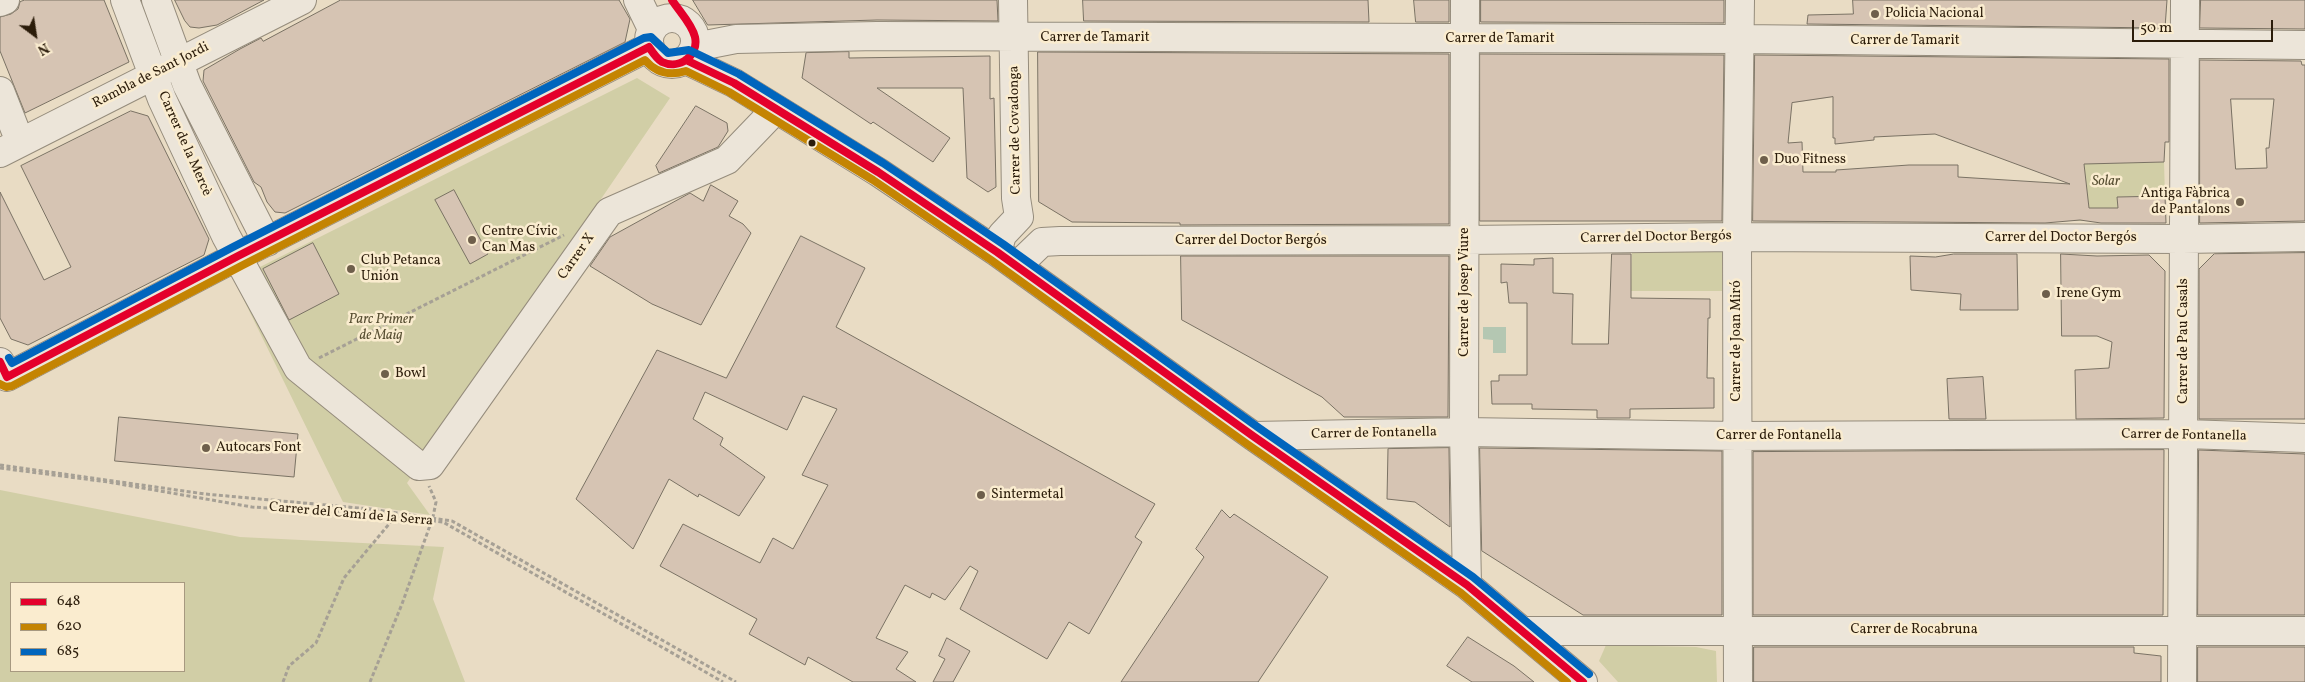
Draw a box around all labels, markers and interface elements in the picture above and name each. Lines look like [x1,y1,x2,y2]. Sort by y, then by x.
place label: Policia Nacional [1885,6,1984,22]
marker: Policia Nacional [1869,8,1881,20]
north arrow [10,10,60,60]
scale bar [2135,10,2276,42]
text: 50 m [2140,18,2172,39]
street label: Carrer de Tamarit [1040,30,1150,46]
street label: Carrer de Tamarit [1445,31,1555,47]
street label: Carrer de Tamarit [1850,33,1960,49]
text: N [34,38,52,59]
street label: Rambla de Sant Jordi [90,39,212,113]
street label: Carrer de Covadonga [1006,65,1026,195]
street label: Carrer de la Mercè [153,89,215,199]
unlabelled marker [807,138,817,148]
place label: Duo Fitness [1774,152,1846,168]
marker: Duo Fitness [1758,154,1770,166]
park label: Solar [2092,174,2120,190]
place label: Antiga Fàbrica de Pantalons [2141,186,2230,218]
marker: Antiga Fàbrica de Pantalons [2234,196,2246,208]
place label: Centre Cívic Can Mas [482,224,558,256]
street label: Carrer de Josep Viure [1457,227,1473,357]
street label: Carrer del Doctor Bergós [1580,228,1732,248]
street label: Carrer del Doctor Bergós [1985,230,2137,246]
street label: Carrer X [555,231,599,283]
street label: Carrer del Doctor Bergós [1175,233,1327,249]
marker: Centre Cívic Can Mas [466,234,478,246]
place label: Club Petanca Unión [361,253,441,286]
marker: Club Petanca Unión [345,263,357,275]
street label: Carrer de Pau Casals [2176,278,2192,404]
street label: Carrer de Joan Miró [1729,280,1745,402]
place label: Irene Gym [2056,286,2121,302]
marker: Irene Gym [2040,288,2052,300]
park label: Parc Primer de Maig [349,312,413,344]
place label: Bowl [395,366,426,382]
marker: Bowl [379,368,391,380]
street label: Carrer de Fontanella [1311,425,1437,443]
street label: Carrer de Fontanella [2121,427,2247,445]
street label: Carrer de Fontanella [1716,428,1842,444]
place label: Autocars Font [216,440,301,456]
marker: Autocars Font [200,442,212,454]
place label: Sintermetal [991,487,1064,503]
marker: Sintermetal [975,489,987,501]
street label: Carrer del Camí de la Serra [268,499,434,531]
legend [10,582,185,672]
text: 648 [57,591,80,612]
text: 620 [57,616,82,637]
street label: Carrer de Rocabruna [1850,622,1978,638]
text: 685 [57,641,79,662]

